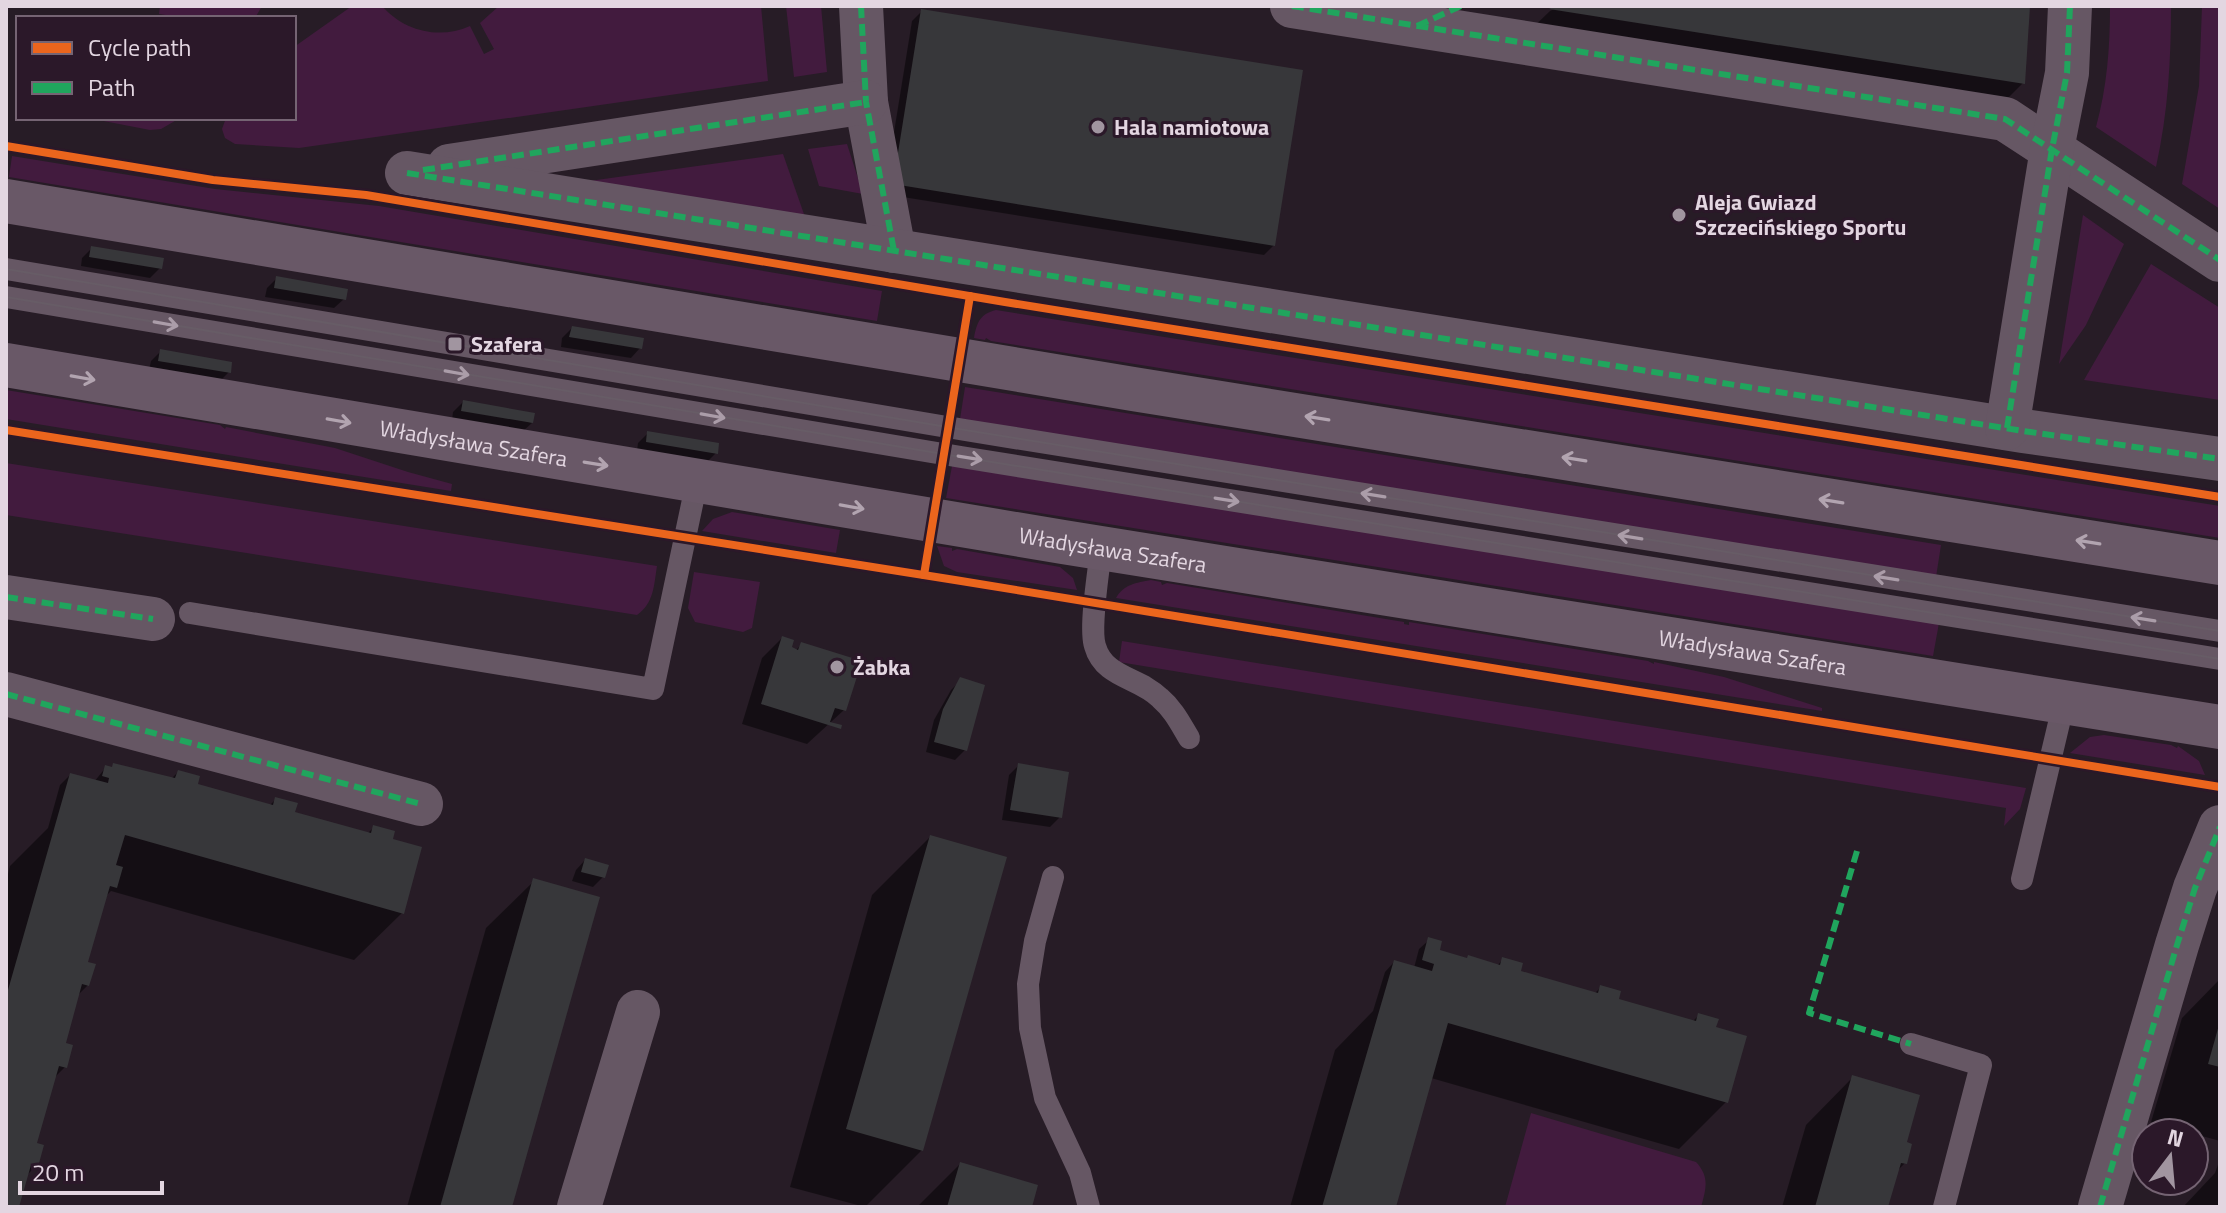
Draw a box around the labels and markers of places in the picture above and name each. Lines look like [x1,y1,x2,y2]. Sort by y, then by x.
place label: Hala namiotowa [1114,110,1269,144]
marker: Hala namiotowa [1089,118,1107,136]
place label: Aleja Gwiazd Szczecińskiego Sportu [1695,185,1907,244]
marker: Aleja Gwiazd Szczecińskiego Sportu [1670,206,1688,224]
place label: Szafera [471,327,543,361]
marker: Szafera [446,335,464,353]
place label: Żabka [853,650,911,684]
marker: Żabka [828,658,846,676]

